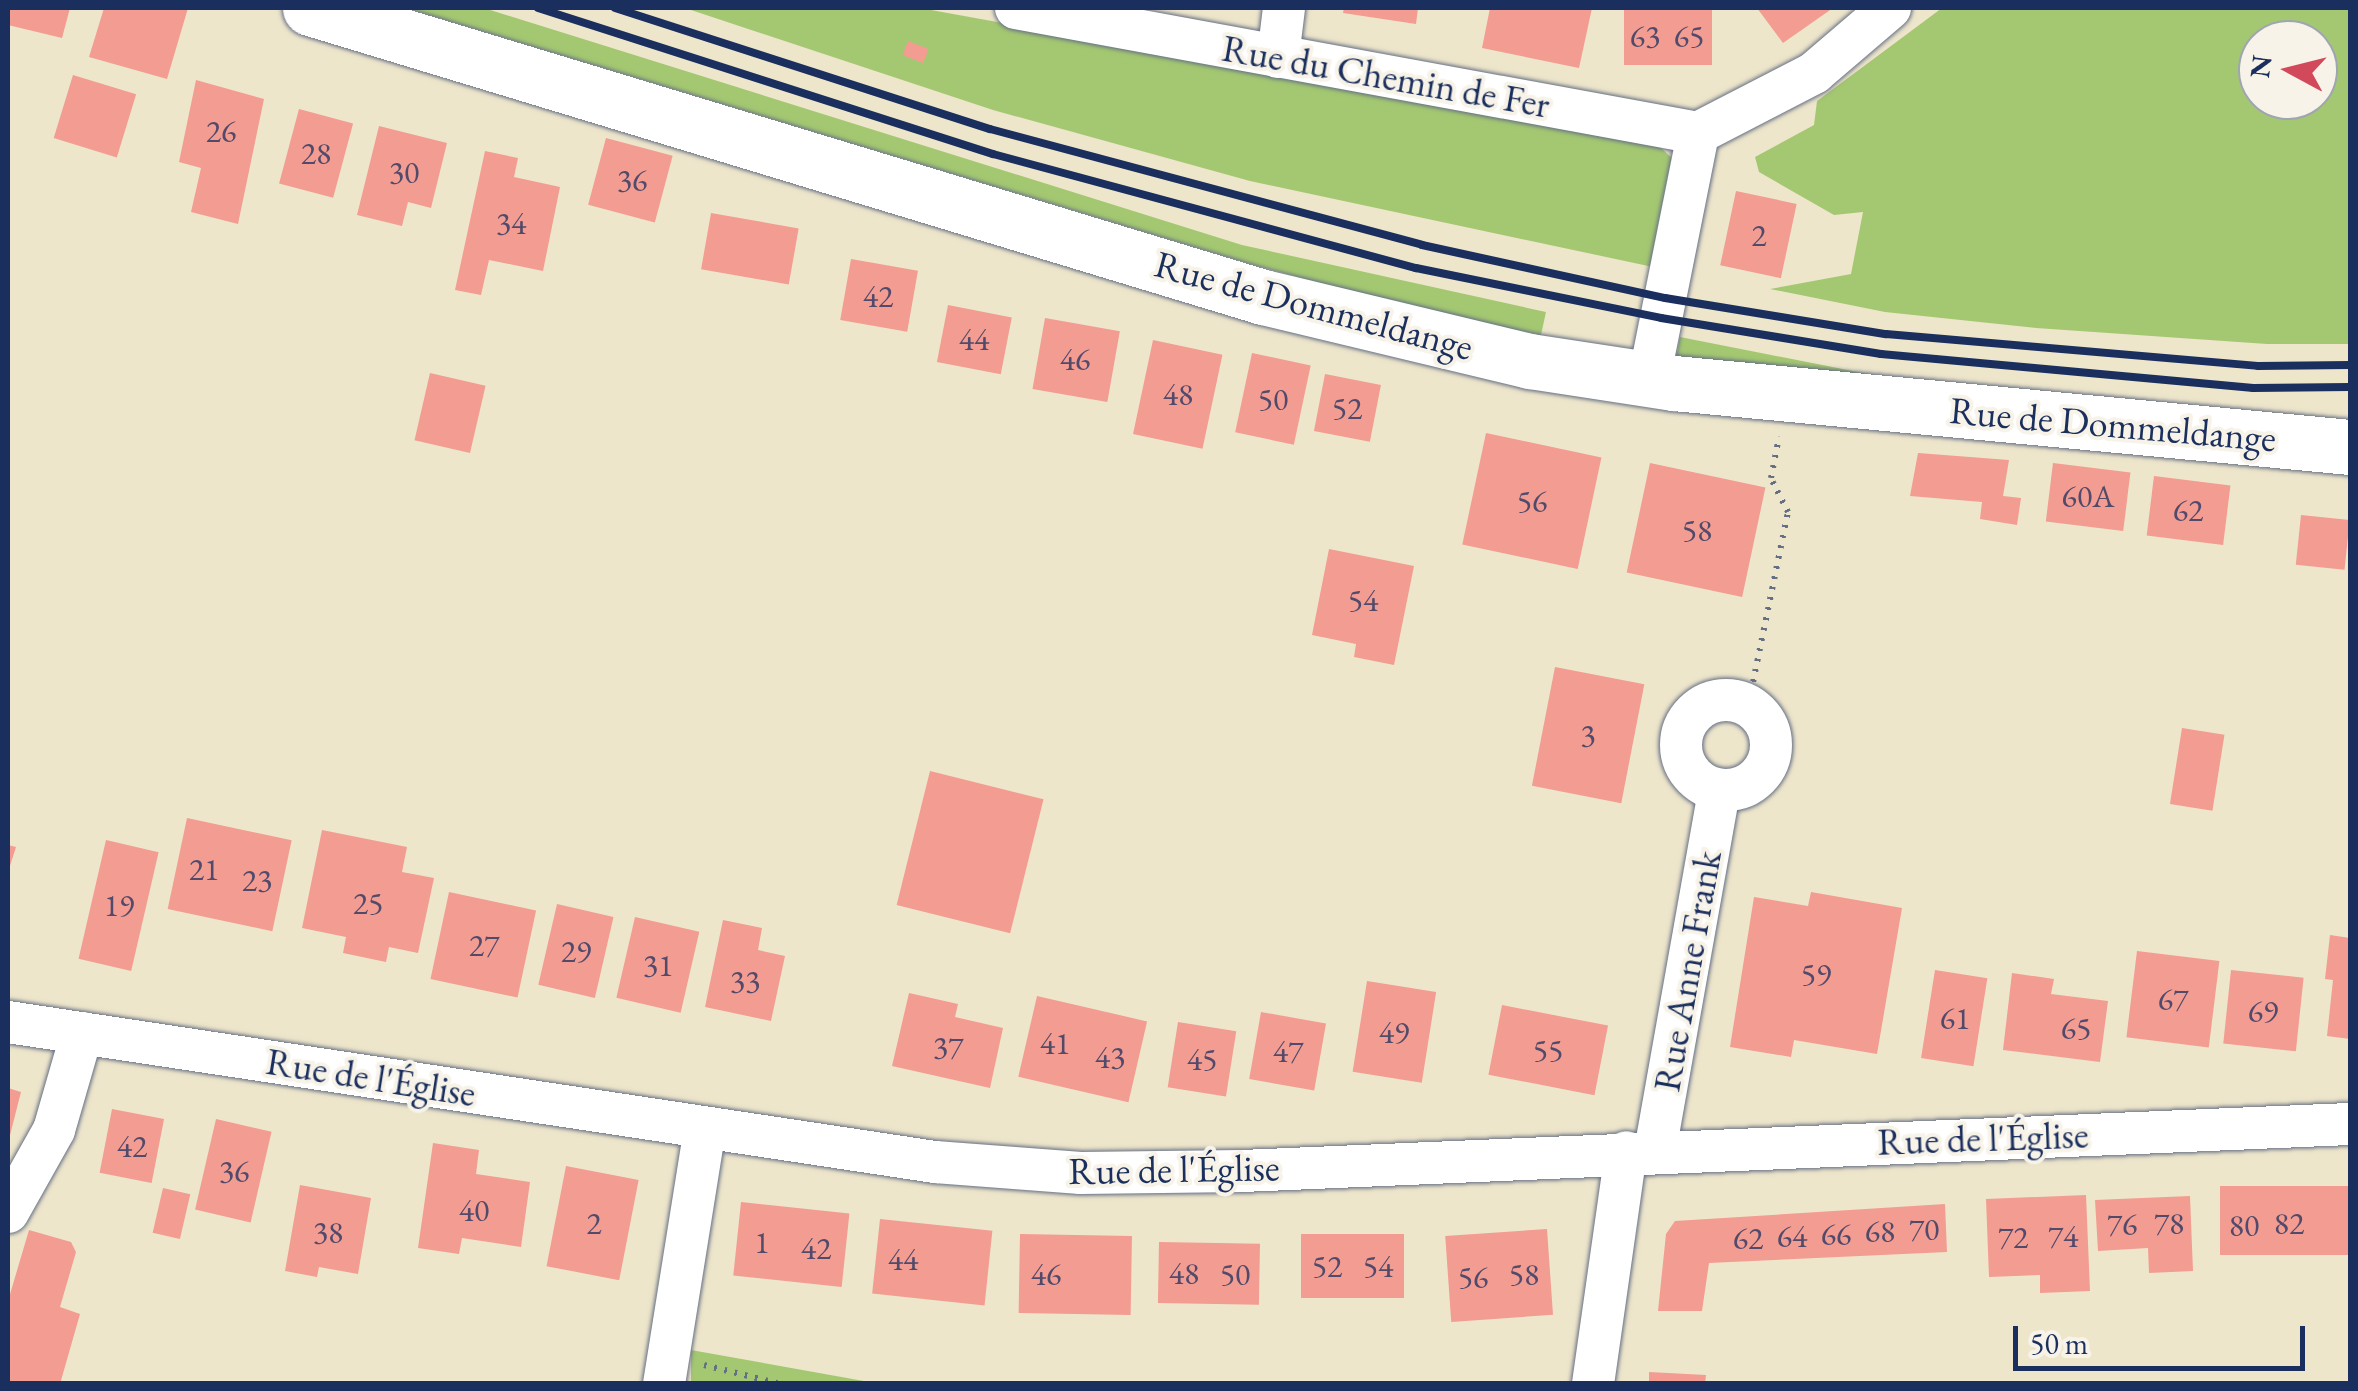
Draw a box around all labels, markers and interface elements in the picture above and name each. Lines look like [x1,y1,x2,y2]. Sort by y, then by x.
house number: 63 [1630,17,1660,55]
house number: 65 [1674,17,1704,55]
north arrow [2238,20,2338,120]
street label: Rue du Chemin de Fer [1219,25,1553,127]
text: N [2241,53,2279,80]
house number: 26 [206,112,236,150]
house number: 28 [301,134,331,172]
house number: 30 [389,153,419,191]
house number: 36 [617,161,647,199]
house number: 34 [496,204,526,242]
house number: 2 [1751,216,1767,254]
street label: Rue de Dommeldange [1150,241,1478,369]
house number: 42 [863,277,893,315]
house number: 44 [959,320,989,358]
house number: 46 [1060,340,1090,378]
house number: 48 [1163,375,1193,413]
house number: 50 [1258,380,1288,418]
street label: Rue de Dommeldange [1948,387,2278,461]
house number: 52 [1332,389,1362,427]
house number: 60A [2062,477,2114,515]
house number: 56 [1517,482,1547,520]
house number: 62 [2173,491,2203,529]
house number: 58 [1682,511,1712,549]
house number: 54 [1348,581,1378,619]
house number: 3 [1580,716,1596,754]
street label: Rue Anne Frank [1643,847,1731,1095]
house number: 21 [189,850,219,888]
house number: 23 [242,861,272,899]
house number: 25 [353,884,383,922]
house number: 19 [104,886,134,924]
house number: 27 [469,926,499,964]
house number: 29 [561,932,591,970]
house number: 31 [643,946,673,984]
house number: 59 [1801,955,1831,993]
house number: 33 [730,962,760,1000]
house number: 67 [2158,980,2188,1018]
house number: 69 [2248,992,2278,1030]
house number: 61 [1940,999,1970,1037]
house number: 65 [2061,1009,2091,1047]
house number: 49 [1379,1013,1409,1051]
house number: 41 [1040,1024,1070,1062]
house number: 37 [933,1028,963,1066]
house number: 55 [1533,1031,1563,1069]
house number: 47 [1273,1032,1303,1070]
street label: Rue de l'Église [263,1038,479,1116]
house number: 43 [1095,1038,1125,1076]
house number: 45 [1187,1040,1217,1078]
street label: Rue de l'Église [1877,1112,2089,1164]
house number: 42 [117,1127,147,1165]
street label: Rue de l'Église [1068,1144,1280,1194]
house number: 36 [219,1152,249,1190]
house number: 40 [459,1191,489,1229]
house number: 2 [586,1204,602,1242]
house number: 78 [2154,1204,2184,1242]
house number: 82 [2274,1204,2304,1242]
house number: 76 [2107,1205,2137,1243]
house number: 80 [2229,1206,2259,1244]
house number: 70 [1909,1210,1939,1248]
house number: 68 [1865,1212,1895,1250]
house number: 38 [313,1213,343,1251]
house number: 66 [1821,1215,1851,1253]
house number: 64 [1777,1217,1807,1255]
house number: 74 [2048,1217,2078,1255]
house number: 72 [1998,1218,2028,1256]
house number: 62 [1733,1219,1763,1257]
house number: 1 [754,1223,770,1261]
house number: 42 [801,1229,831,1267]
house number: 44 [888,1240,918,1278]
house number: 52 [1312,1247,1342,1285]
house number: 54 [1363,1247,1393,1285]
house number: 48 [1169,1254,1199,1292]
house number: 46 [1031,1255,1061,1293]
house number: 50 [1220,1255,1250,1293]
house number: 58 [1509,1255,1539,1293]
house number: 56 [1458,1258,1488,1296]
scale bar [2018,1306,2310,1368]
text: 50 m [2030,1324,2088,1363]

